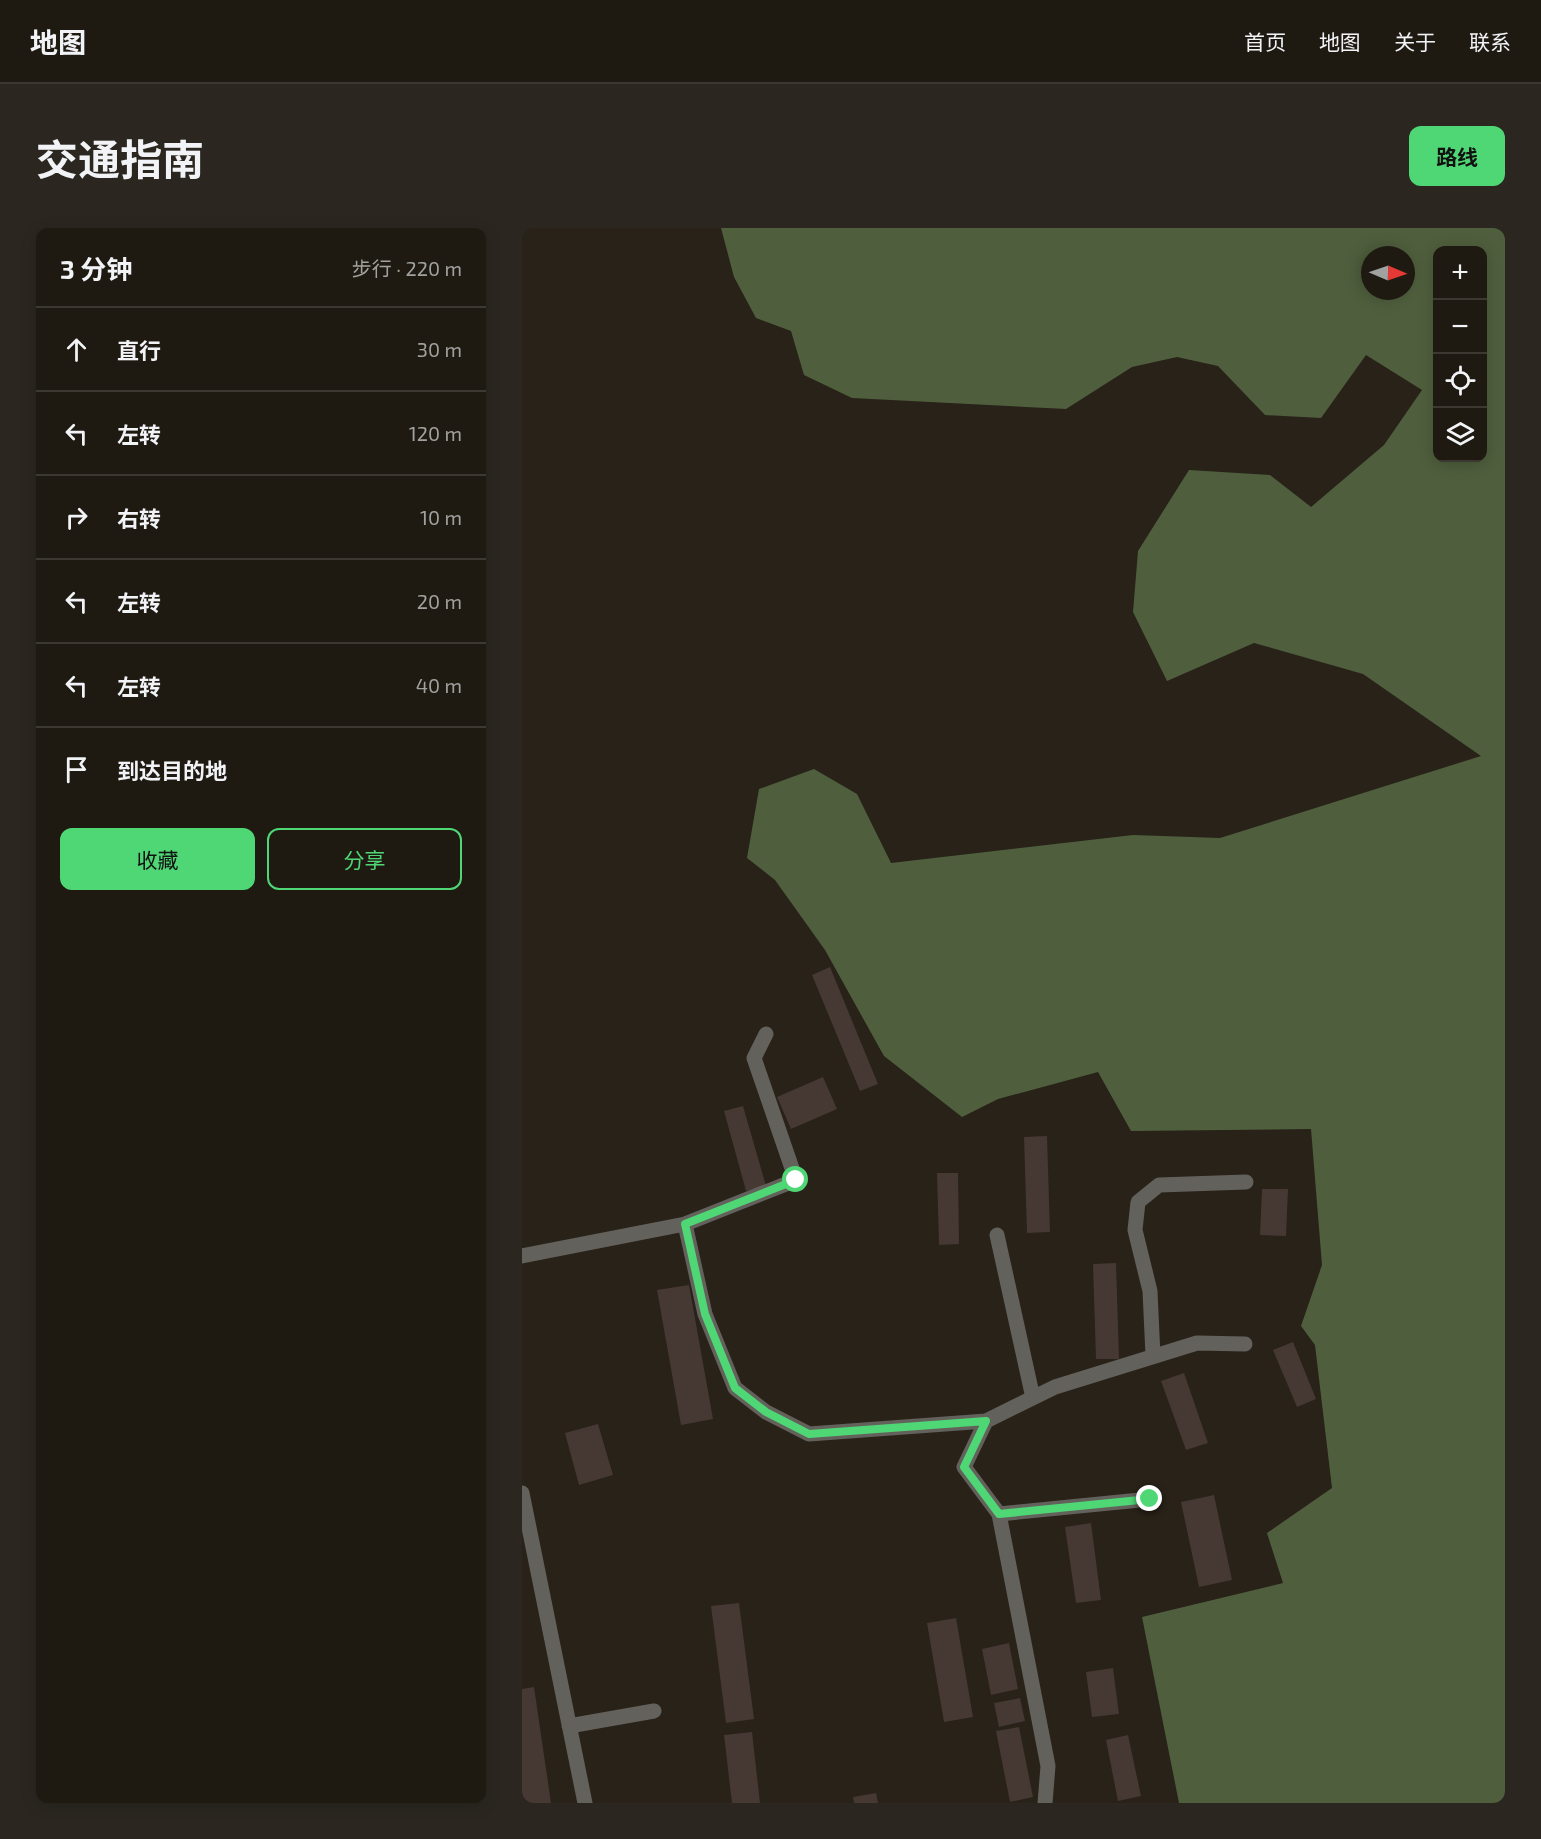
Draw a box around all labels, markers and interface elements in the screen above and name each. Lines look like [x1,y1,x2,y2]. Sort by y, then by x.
text: 地图 [30,25,86,59]
text: 首页 [1244,29,1286,54]
text: 地图 [1319,29,1361,54]
text: 关于 [1394,29,1436,54]
text: 联系 [1469,29,1511,54]
button: 路线 [1409,126,1505,186]
text: 交通指南 [36,133,204,183]
north arrow [1361,246,1415,300]
map controls [1433,246,1487,462]
button: + [1433,246,1487,300]
text: 3 分钟 [60,253,132,284]
text: 步行 · 220 m [352,256,462,280]
button: − [1433,300,1487,354]
icon: ahead [60,333,93,366]
text: 直行 [117,337,161,363]
text: 30 m [417,337,462,361]
button: locate [1433,354,1487,408]
button: layers [1433,408,1487,462]
icon: left [60,417,93,450]
text: 左转 [117,421,161,447]
text: 120 m [409,421,462,445]
icon: right [60,501,93,534]
text: 右转 [117,505,161,531]
text: 10 m [420,505,462,529]
icon: left [60,585,93,618]
text: 左转 [117,589,161,615]
text: 20 m [417,589,462,613]
icon: left [60,669,93,702]
text: 左转 [117,673,161,699]
text: 40 m [416,673,462,697]
icon: arrive [60,753,93,786]
text: 到达目的地 [117,757,227,783]
button: 收藏 [60,828,255,890]
button: 分享 [267,828,462,890]
route start [782,1166,808,1192]
route end [1136,1485,1162,1511]

